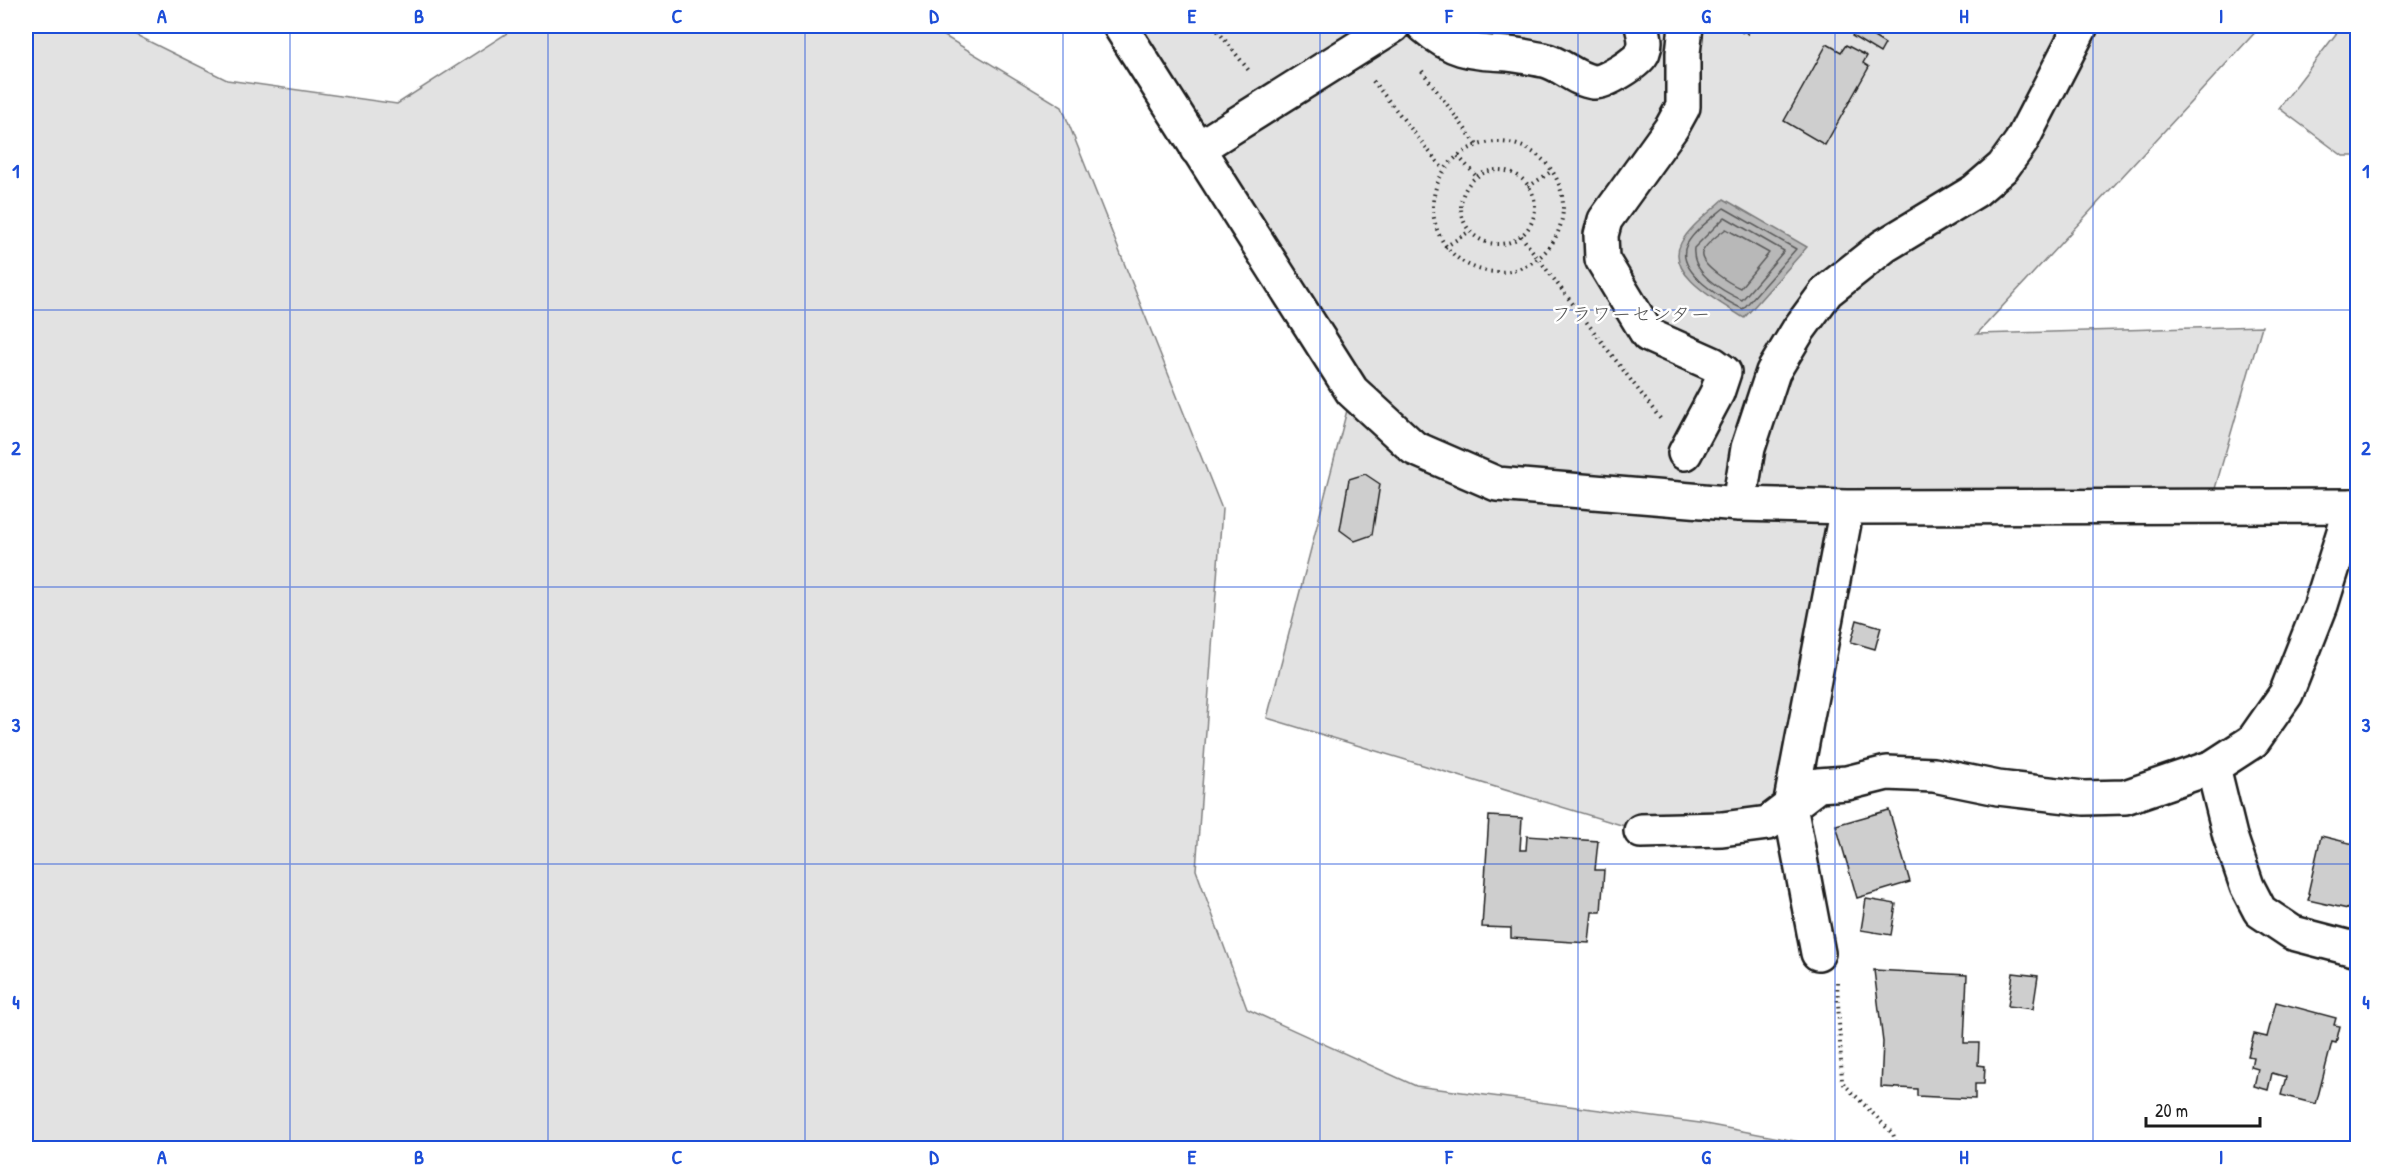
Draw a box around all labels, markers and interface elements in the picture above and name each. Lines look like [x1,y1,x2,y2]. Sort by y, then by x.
text: A [157,2,167,29]
text: B [414,2,424,29]
text: C [672,2,683,29]
text: D [929,2,939,29]
text: E [1188,2,1197,29]
text: F [1444,2,1454,29]
text: G [1701,2,1711,29]
text: H [1959,2,1969,29]
text: I [2219,2,2223,29]
text: 1 [12,157,20,184]
text: 1 [2362,157,2370,184]
park label: フラワーセンター [1551,300,1711,327]
text: 2 [11,434,21,461]
text: 2 [2361,434,2371,461]
text: 3 [12,711,21,738]
text: 3 [2362,711,2371,738]
text: 4 [12,988,20,1015]
text: 4 [2362,988,2370,1015]
scale bar [2146,1090,2260,1128]
text: 20 m [2155,1098,2188,1123]
text: A [157,1143,167,1170]
text: B [414,1143,424,1170]
text: C [672,1143,683,1170]
text: D [929,1143,939,1170]
text: E [1188,1143,1197,1170]
text: F [1444,1143,1454,1170]
text: G [1701,1143,1711,1170]
text: H [1959,1143,1969,1170]
text: I [2219,1143,2223,1170]

